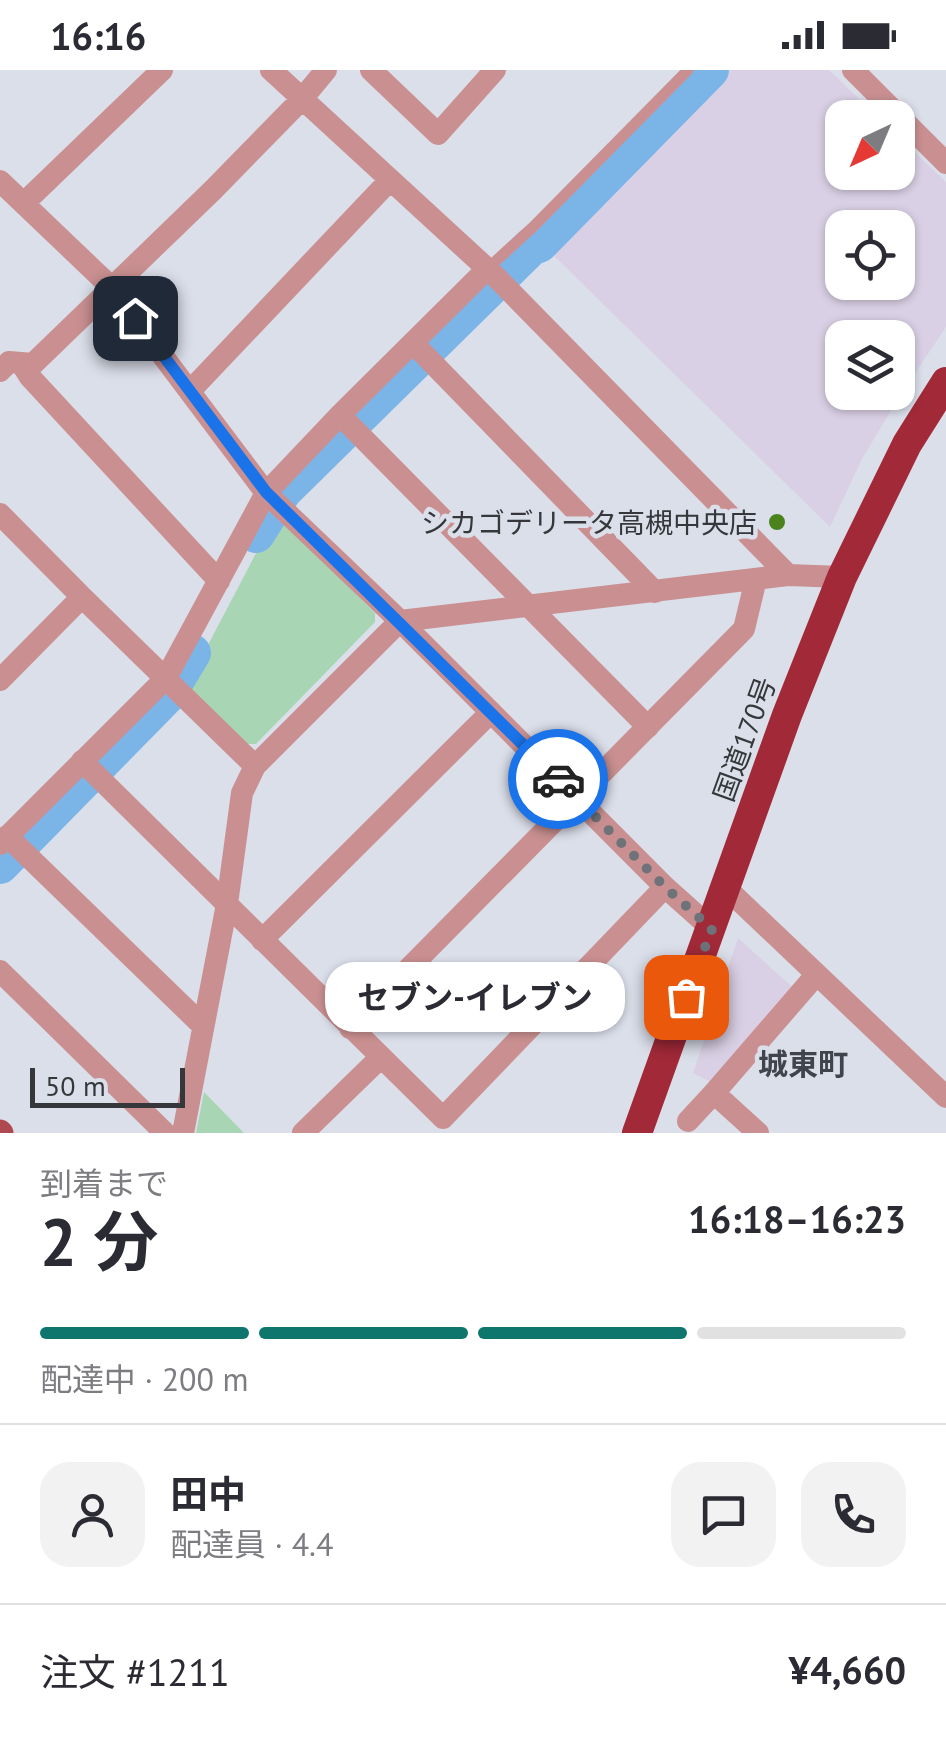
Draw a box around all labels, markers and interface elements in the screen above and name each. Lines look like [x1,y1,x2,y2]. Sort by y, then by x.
text: 16:16 [50,11,146,60]
north arrow [825,100,915,190]
map controls [825,100,915,410]
button: locate [825,210,915,300]
pin [93,276,178,361]
icon: home [108,291,163,346]
button: layers [825,320,915,410]
place label: シカゴデリータ高槻中央店 [421,504,757,541]
marker: シカゴデリータ高槻中央店 [766,511,788,533]
street label: 国道170号 [704,672,784,806]
courier [508,729,608,829]
icon: car [531,752,586,807]
pin [644,955,729,1040]
callout: セブン-イレブン [326,962,626,1032]
icon: bag [659,970,714,1025]
text: セブン-イレブン [357,976,593,1018]
district label: 城東町 [758,1044,848,1083]
scale bar [30,1063,185,1108]
text: 50 m [45,1067,106,1104]
text: 到着まで [40,1162,168,1204]
text: 16:18–16:23 [688,1194,906,1243]
text: 2 分 [40,1199,158,1283]
text: 配達中 · 200 m [40,1358,248,1400]
button: person [40,1462,145,1567]
button: chat [671,1462,776,1567]
button: phone [801,1462,906,1567]
text: 田中 [170,1469,246,1518]
text: 配達員 · 4.4 [170,1523,333,1565]
text: ¥4,660 [789,1645,906,1694]
text: 注文 #1211 [40,1647,230,1696]

